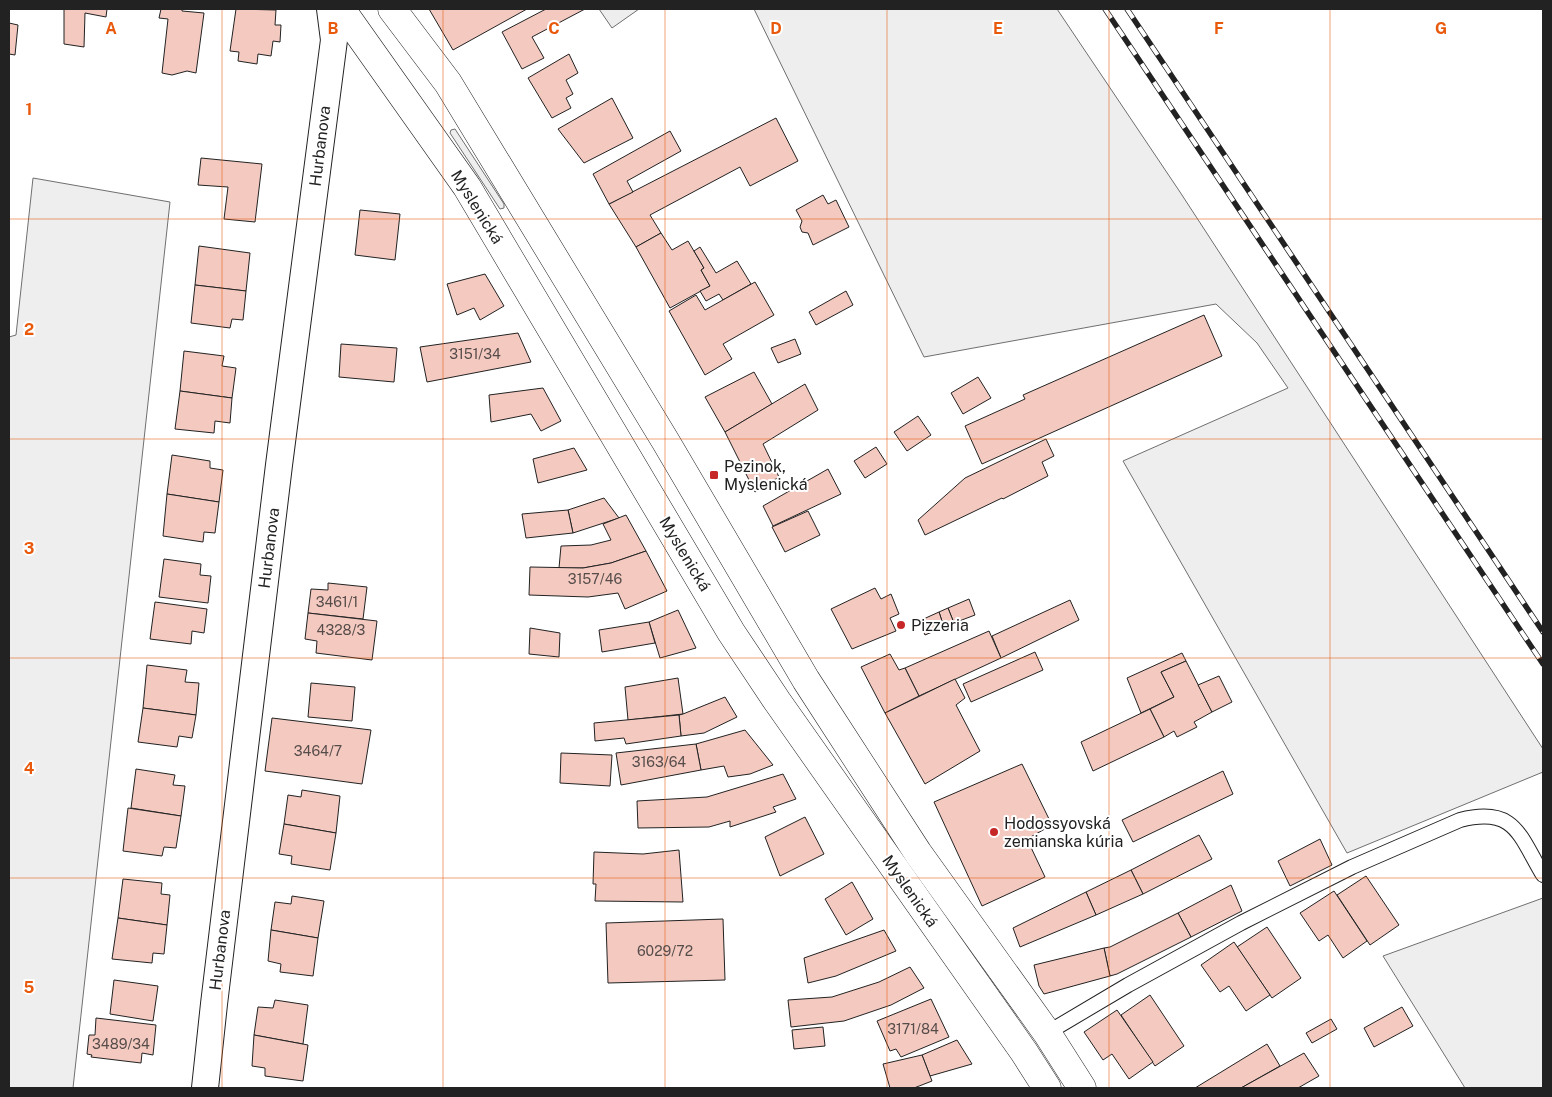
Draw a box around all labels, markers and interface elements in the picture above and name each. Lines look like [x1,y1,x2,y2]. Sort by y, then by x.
text: A [105,19,117,38]
text: B [328,19,339,38]
text: C [548,19,560,38]
text: D [770,19,782,38]
text: E [993,19,1003,38]
text: F [1214,19,1224,38]
text: G [1435,19,1447,38]
text: 1 [26,100,32,119]
street label: Hurbanova [306,105,334,187]
street label: Myslenická [447,167,507,247]
text: 2 [24,320,34,339]
house number: 3151/34 [449,346,501,362]
place label: Pezinok, Myslenická [724,457,808,494]
marker: Pezinok, Myslenická [708,469,720,481]
street label: Hurbanova [255,507,283,589]
street label: Myslenická [655,513,715,595]
text: 3 [24,539,34,558]
house number: 3157/46 [568,571,622,587]
house number: 3461/1 [316,594,358,610]
place label: Pizzeria [911,616,969,635]
marker: Pizzeria [895,619,907,631]
house number: 4328/3 [317,622,366,638]
house number: 3464/7 [294,743,342,759]
house number: 3163/64 [632,754,686,770]
text: 4 [24,759,35,778]
place label: Hodossyovská zemianska kúria [1004,814,1123,851]
marker: Hodossyovská zemianska kúria [988,826,1000,838]
street label: Myslenická [878,851,942,931]
street label: Hurbanova [206,909,234,991]
house number: 6029/72 [637,943,693,959]
text: 5 [24,978,35,997]
house number: 3171/84 [887,1021,939,1037]
house number: 3489/34 [92,1036,150,1052]

